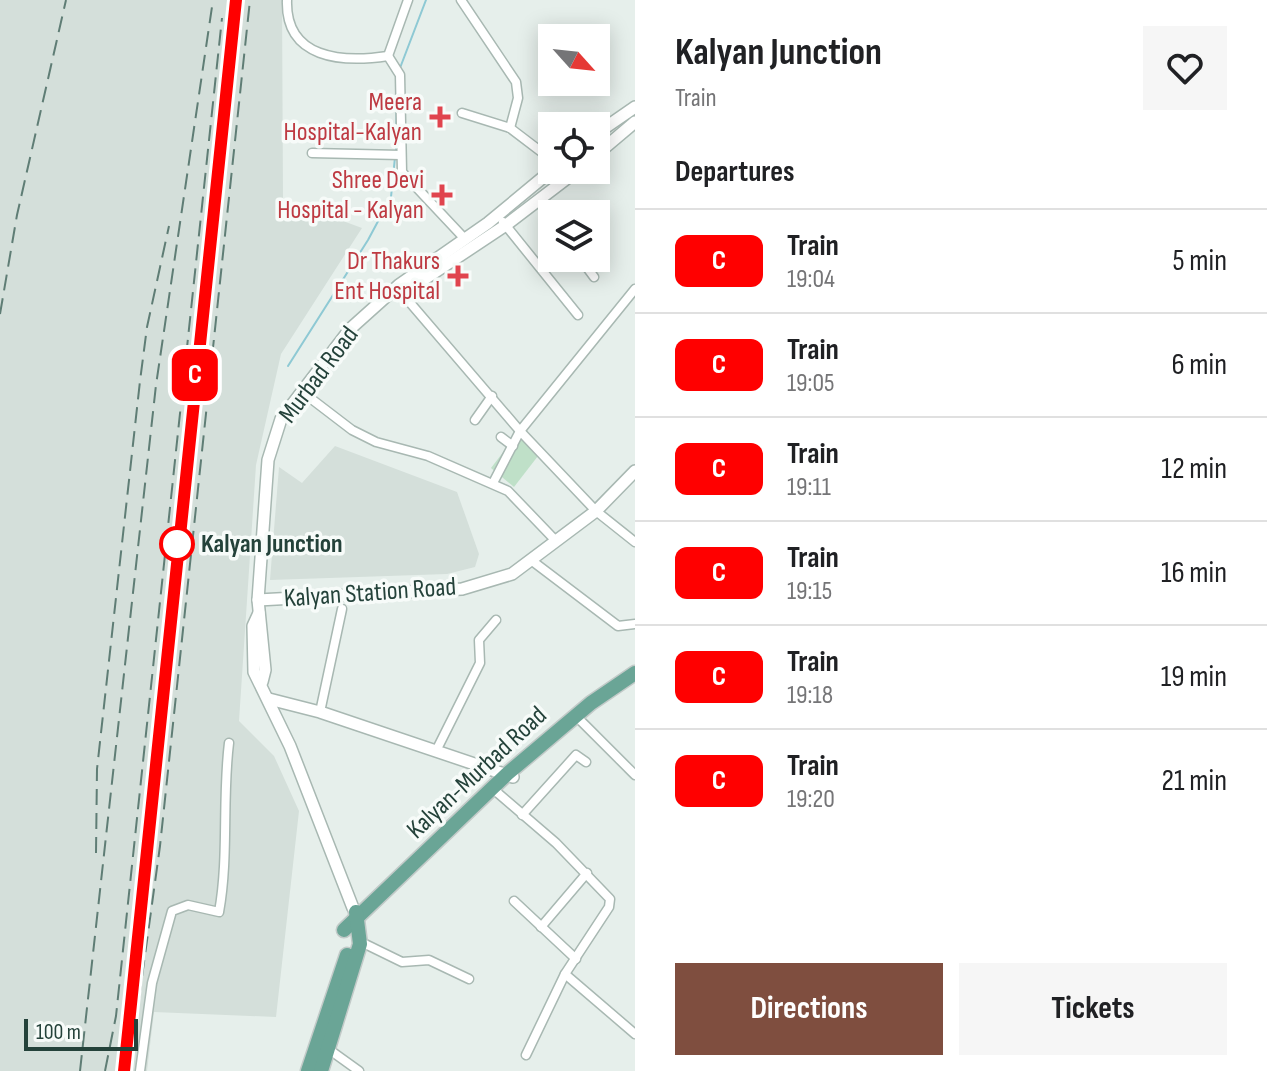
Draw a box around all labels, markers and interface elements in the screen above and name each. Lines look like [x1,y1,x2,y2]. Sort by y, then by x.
north arrow [538,24,610,96]
map controls [538,24,610,272]
button: heart [1143,26,1227,110]
text: Kalyan Junction [675,30,882,75]
text: Train [675,83,717,114]
place label: Meera Hospital-Kalyan [284,87,422,148]
marker: Meera Hospital-Kalyan [429,106,451,128]
button: locate [538,112,610,184]
text: Departures [675,154,795,190]
place label: Shree Devi Hospital - Kalyan [277,165,424,226]
marker: Shree Devi Hospital - Kalyan [431,184,453,206]
button: layers [538,200,610,272]
text: Train [787,228,839,264]
text: 5 min [1173,243,1227,279]
text: C [712,244,726,277]
place label: Dr Thakurs Ent Hospital [334,246,440,307]
text: 19:04 [787,264,835,295]
marker: Dr Thakurs Ent Hospital [447,265,469,287]
street label: Murbad Road [273,321,365,429]
text: Train [787,332,839,368]
text: 6 min [1171,347,1227,383]
text: C [712,348,726,381]
line badge: C [169,349,221,401]
text: C [188,358,202,391]
text: 19:05 [787,368,835,399]
text: Train [787,436,839,472]
text: 12 min [1161,451,1227,487]
text: C [712,452,726,485]
text: 19:11 [787,472,831,503]
marker: Kalyan Junction [160,527,194,561]
place label: Kalyan Junction [201,529,343,560]
text: Train [787,540,839,576]
text: 16 min [1161,555,1227,591]
text: C [712,556,726,589]
street label: Kalyan Station Road [283,572,457,614]
text: 19:15 [787,576,832,607]
text: Train [787,644,839,680]
text: 19 min [1161,659,1227,695]
text: C [712,660,726,693]
text: 19:18 [787,680,833,711]
street label: Kalyan-Murbad Road [401,700,553,846]
text: Train [787,748,839,784]
text: 21 min [1162,763,1227,799]
text: C [712,764,726,797]
text: 19:20 [787,784,835,815]
button: Directions [675,963,943,1055]
button: Tickets [959,963,1227,1055]
scale bar [24,1015,138,1051]
text: 100 m [36,1019,81,1046]

